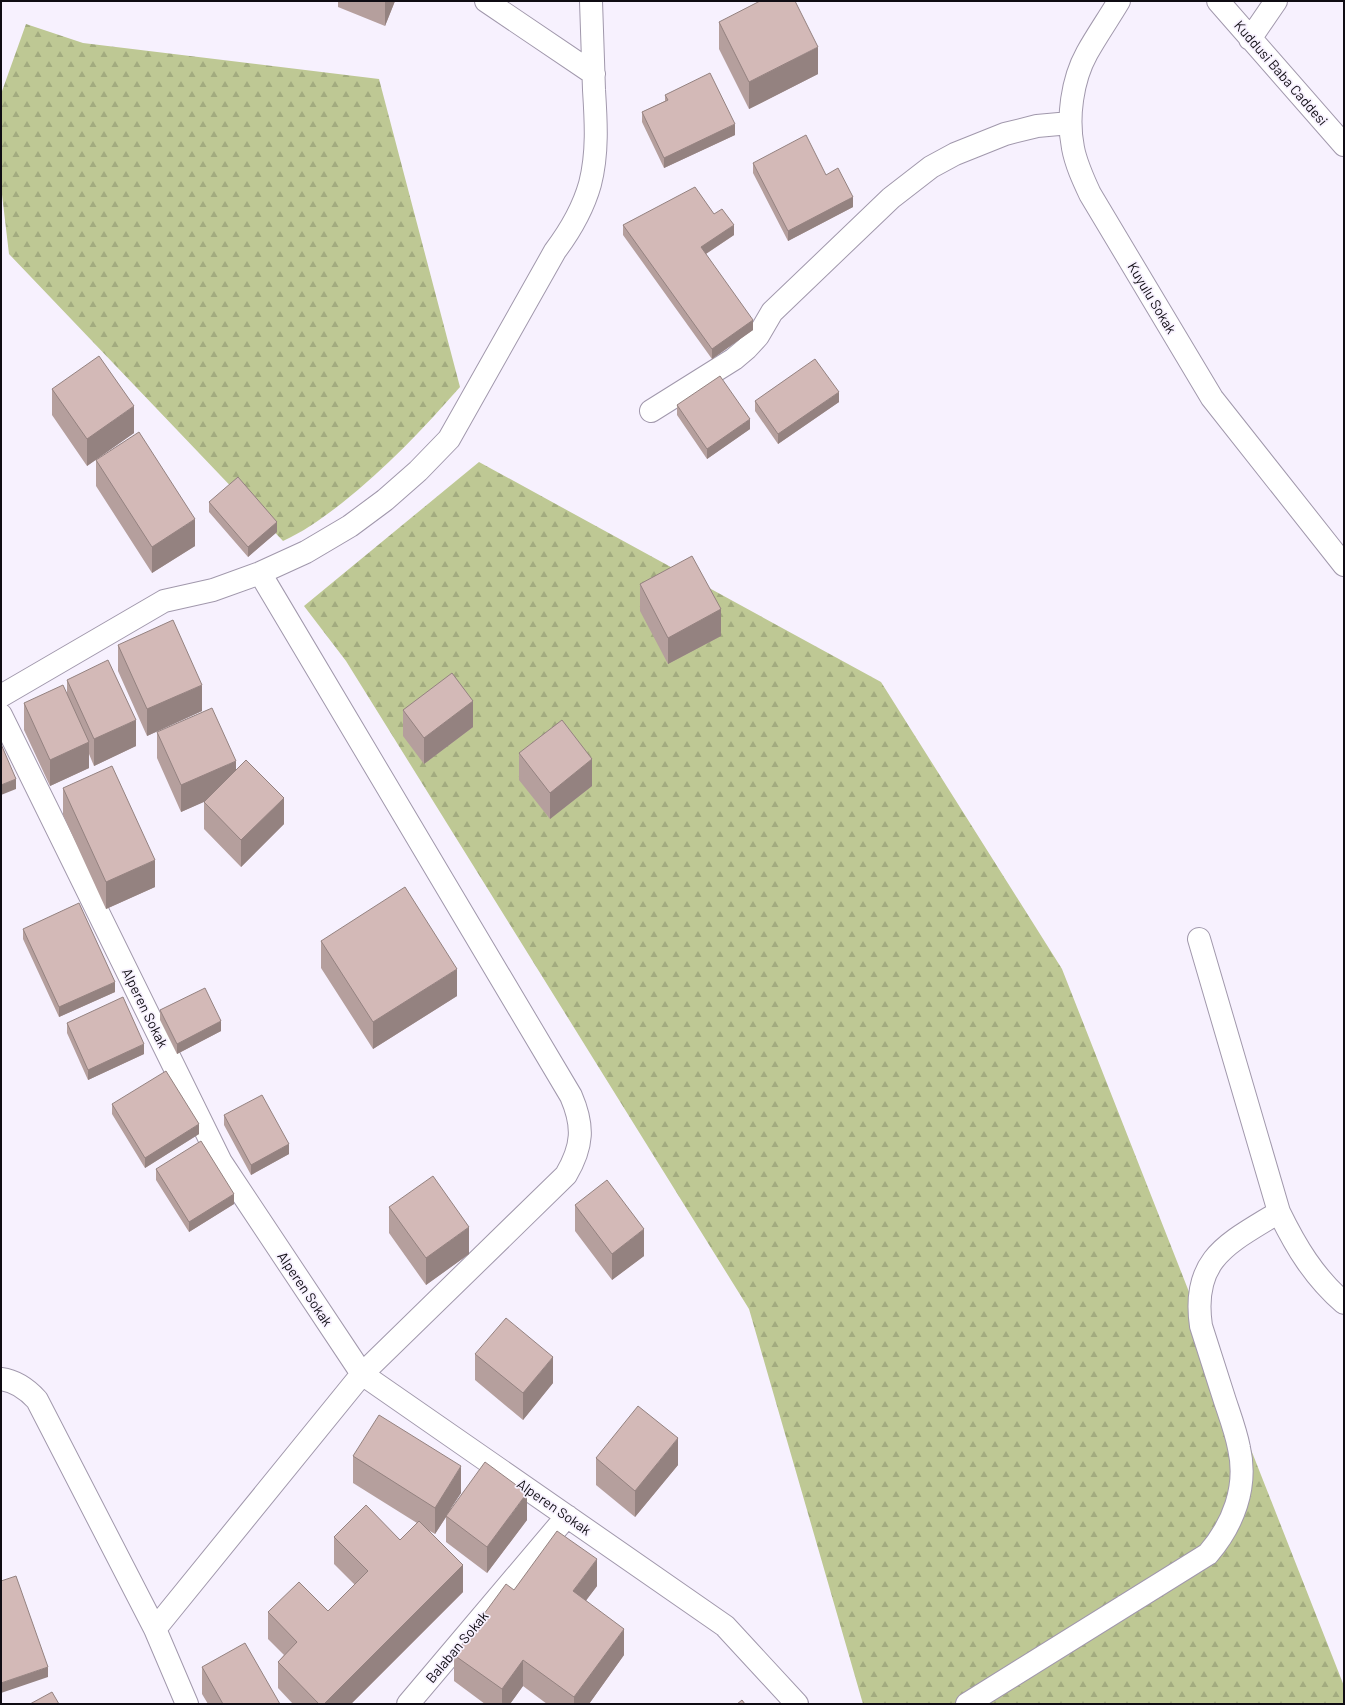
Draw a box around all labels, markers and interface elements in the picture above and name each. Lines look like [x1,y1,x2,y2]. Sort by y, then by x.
street label: Kuddusi Baba Caddesi [1231,17,1332,129]
street label: Kuyulu Sokak [1124,259,1180,337]
street label: Alperen Sokak [119,965,172,1050]
street label: Alperen Sokak [274,1248,337,1329]
street label: Alperen Sokak [514,1475,595,1538]
street label: Balaban Sokak [422,1607,491,1686]

